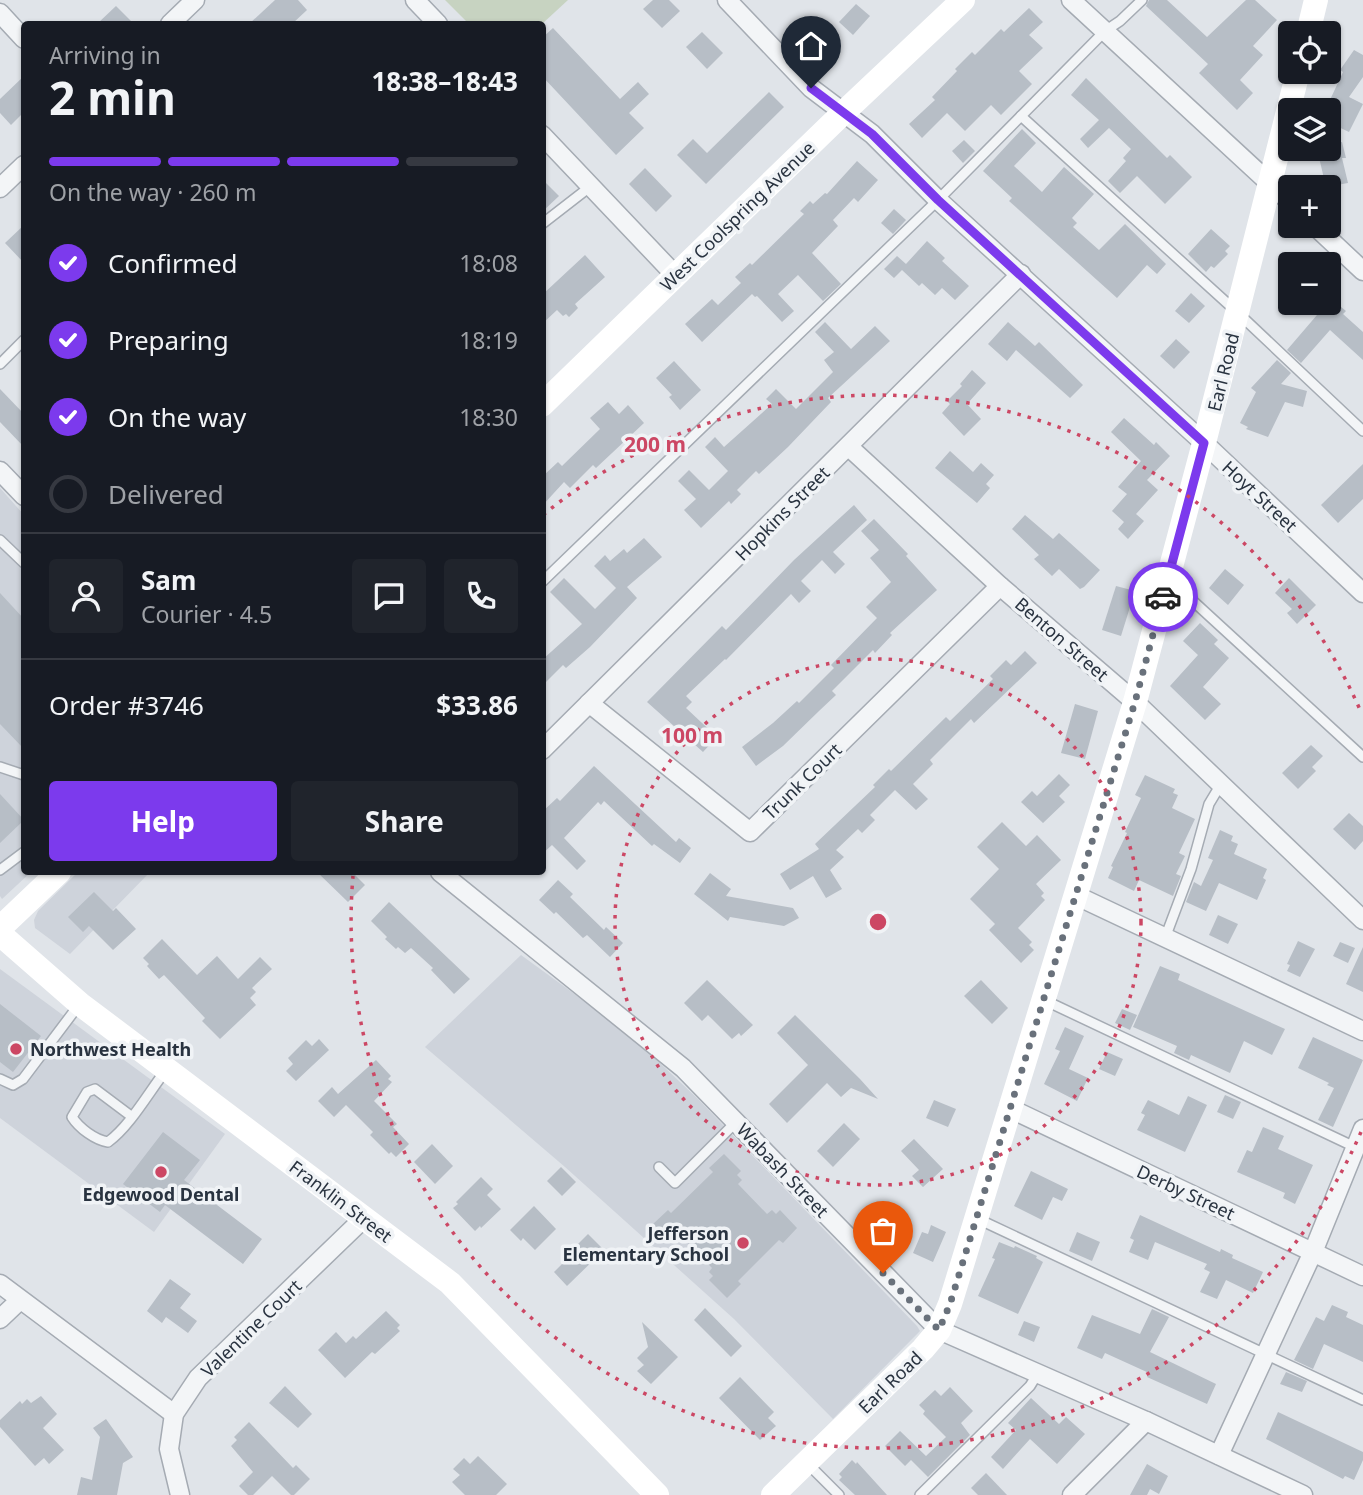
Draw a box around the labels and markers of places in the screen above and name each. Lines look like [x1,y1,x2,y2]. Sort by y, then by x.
pin [781,16,841,88]
centre of rings [866,910,890,934]
place label: Northwest Health [30,1037,191,1061]
marker: Northwest Health [8,1041,24,1057]
marker: Edgewood Dental [153,1164,169,1180]
place label: Edgewood Dental [83,1182,239,1206]
pin [853,1201,913,1273]
place label: Jefferson Elementary School [562,1221,729,1266]
marker: Jefferson Elementary School [735,1235,751,1251]

